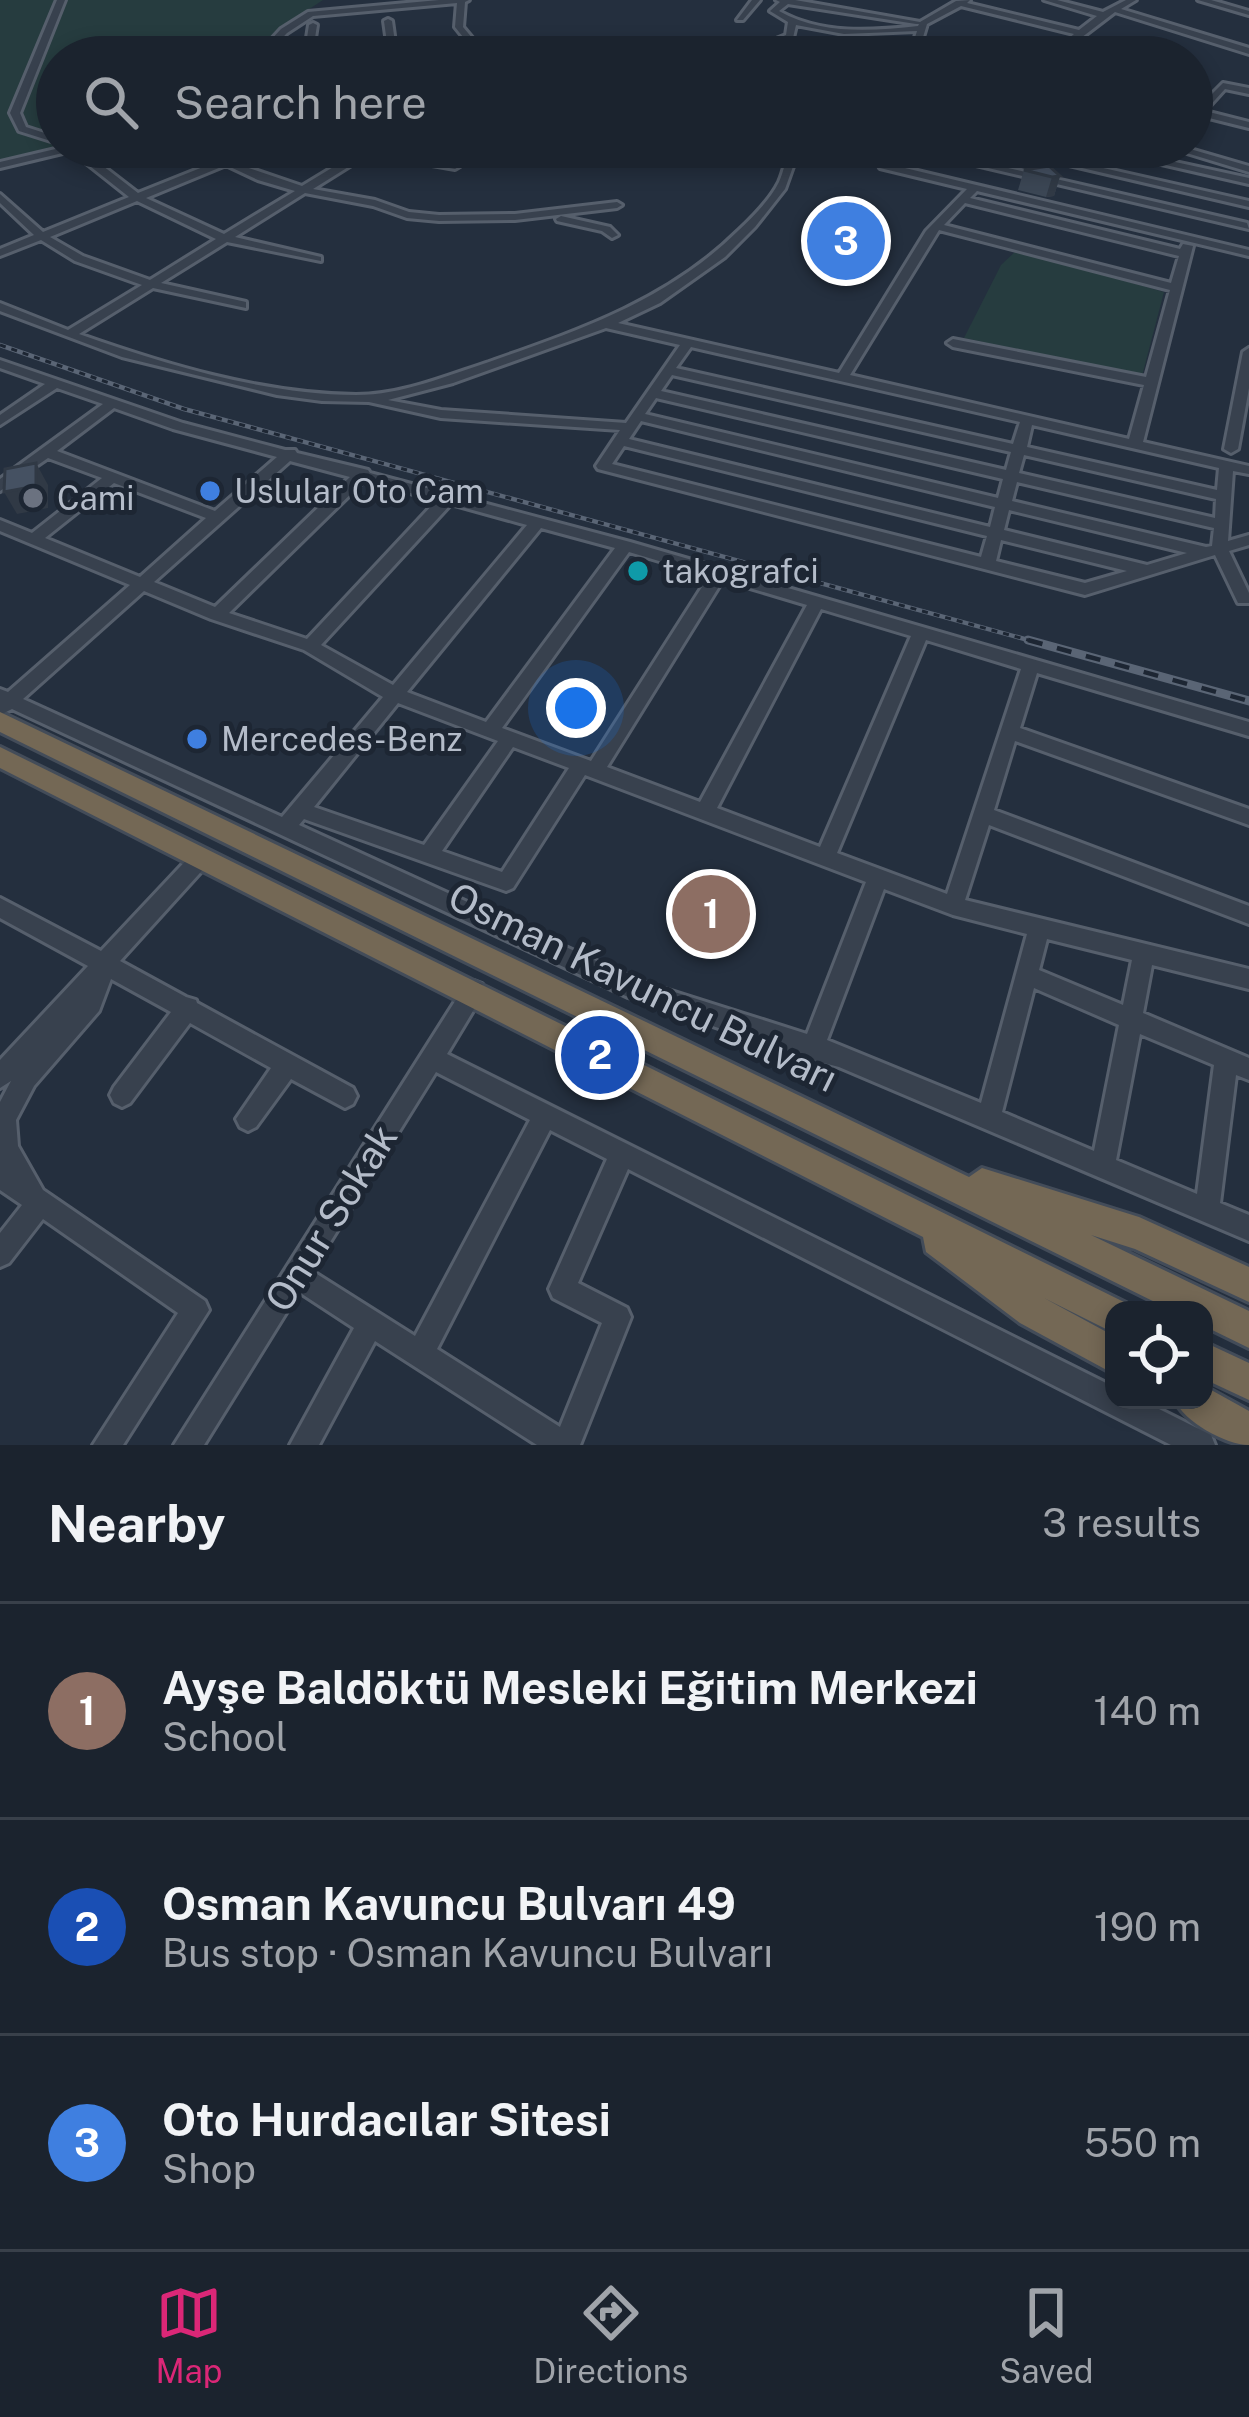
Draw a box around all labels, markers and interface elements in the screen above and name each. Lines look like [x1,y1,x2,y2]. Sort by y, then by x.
search box [36,36,1213,168]
icon: search [78,69,144,135]
text: Search here [174,76,427,129]
pin: 3 [807,196,885,286]
place label: Uslular Oto Cam [234,472,484,510]
marker: Uslular Oto Cam [197,478,223,504]
place label: Cami [57,479,134,517]
marker: Cami [20,485,46,511]
place label: takografci [662,552,819,590]
marker: takografci [625,558,651,584]
your location [546,678,606,738]
place label: Mercedes-Benz [221,720,462,758]
marker: Mercedes-Benz [184,726,210,752]
pin: 1 [672,869,750,959]
street label: Osman Kavuncu Bulvarı [441,873,845,1101]
pin: 2 [561,1010,639,1100]
street label: Onur Sokak [255,1116,407,1320]
map controls [1105,1301,1213,1409]
button: locate [1105,1301,1213,1409]
text: Nearby [48,1494,225,1553]
text: 3 results [1042,1500,1201,1546]
text: Ayşe Baldöktü Mesleki Eğitim Merkezi [162,1661,978,1714]
text: 1 [79,1688,95,1734]
text: 140 m [1094,1688,1201,1734]
text: School [162,1714,287,1760]
text: Osman Kavuncu Bulvarı 49 [162,1877,736,1930]
text: 2 [75,1904,99,1950]
text: 190 m [1094,1904,1201,1950]
text: Bus stop · Osman Kavuncu Bulvarı [162,1930,773,1976]
text: Oto Hurdacılar Sitesi [162,2093,611,2146]
text: 3 [74,2120,100,2166]
text: 550 m [1084,2120,1201,2166]
text: Shop [162,2146,256,2192]
tab: Map [155,2280,222,2390]
tab: Directions [533,2280,688,2390]
tab: Saved [999,2280,1094,2390]

